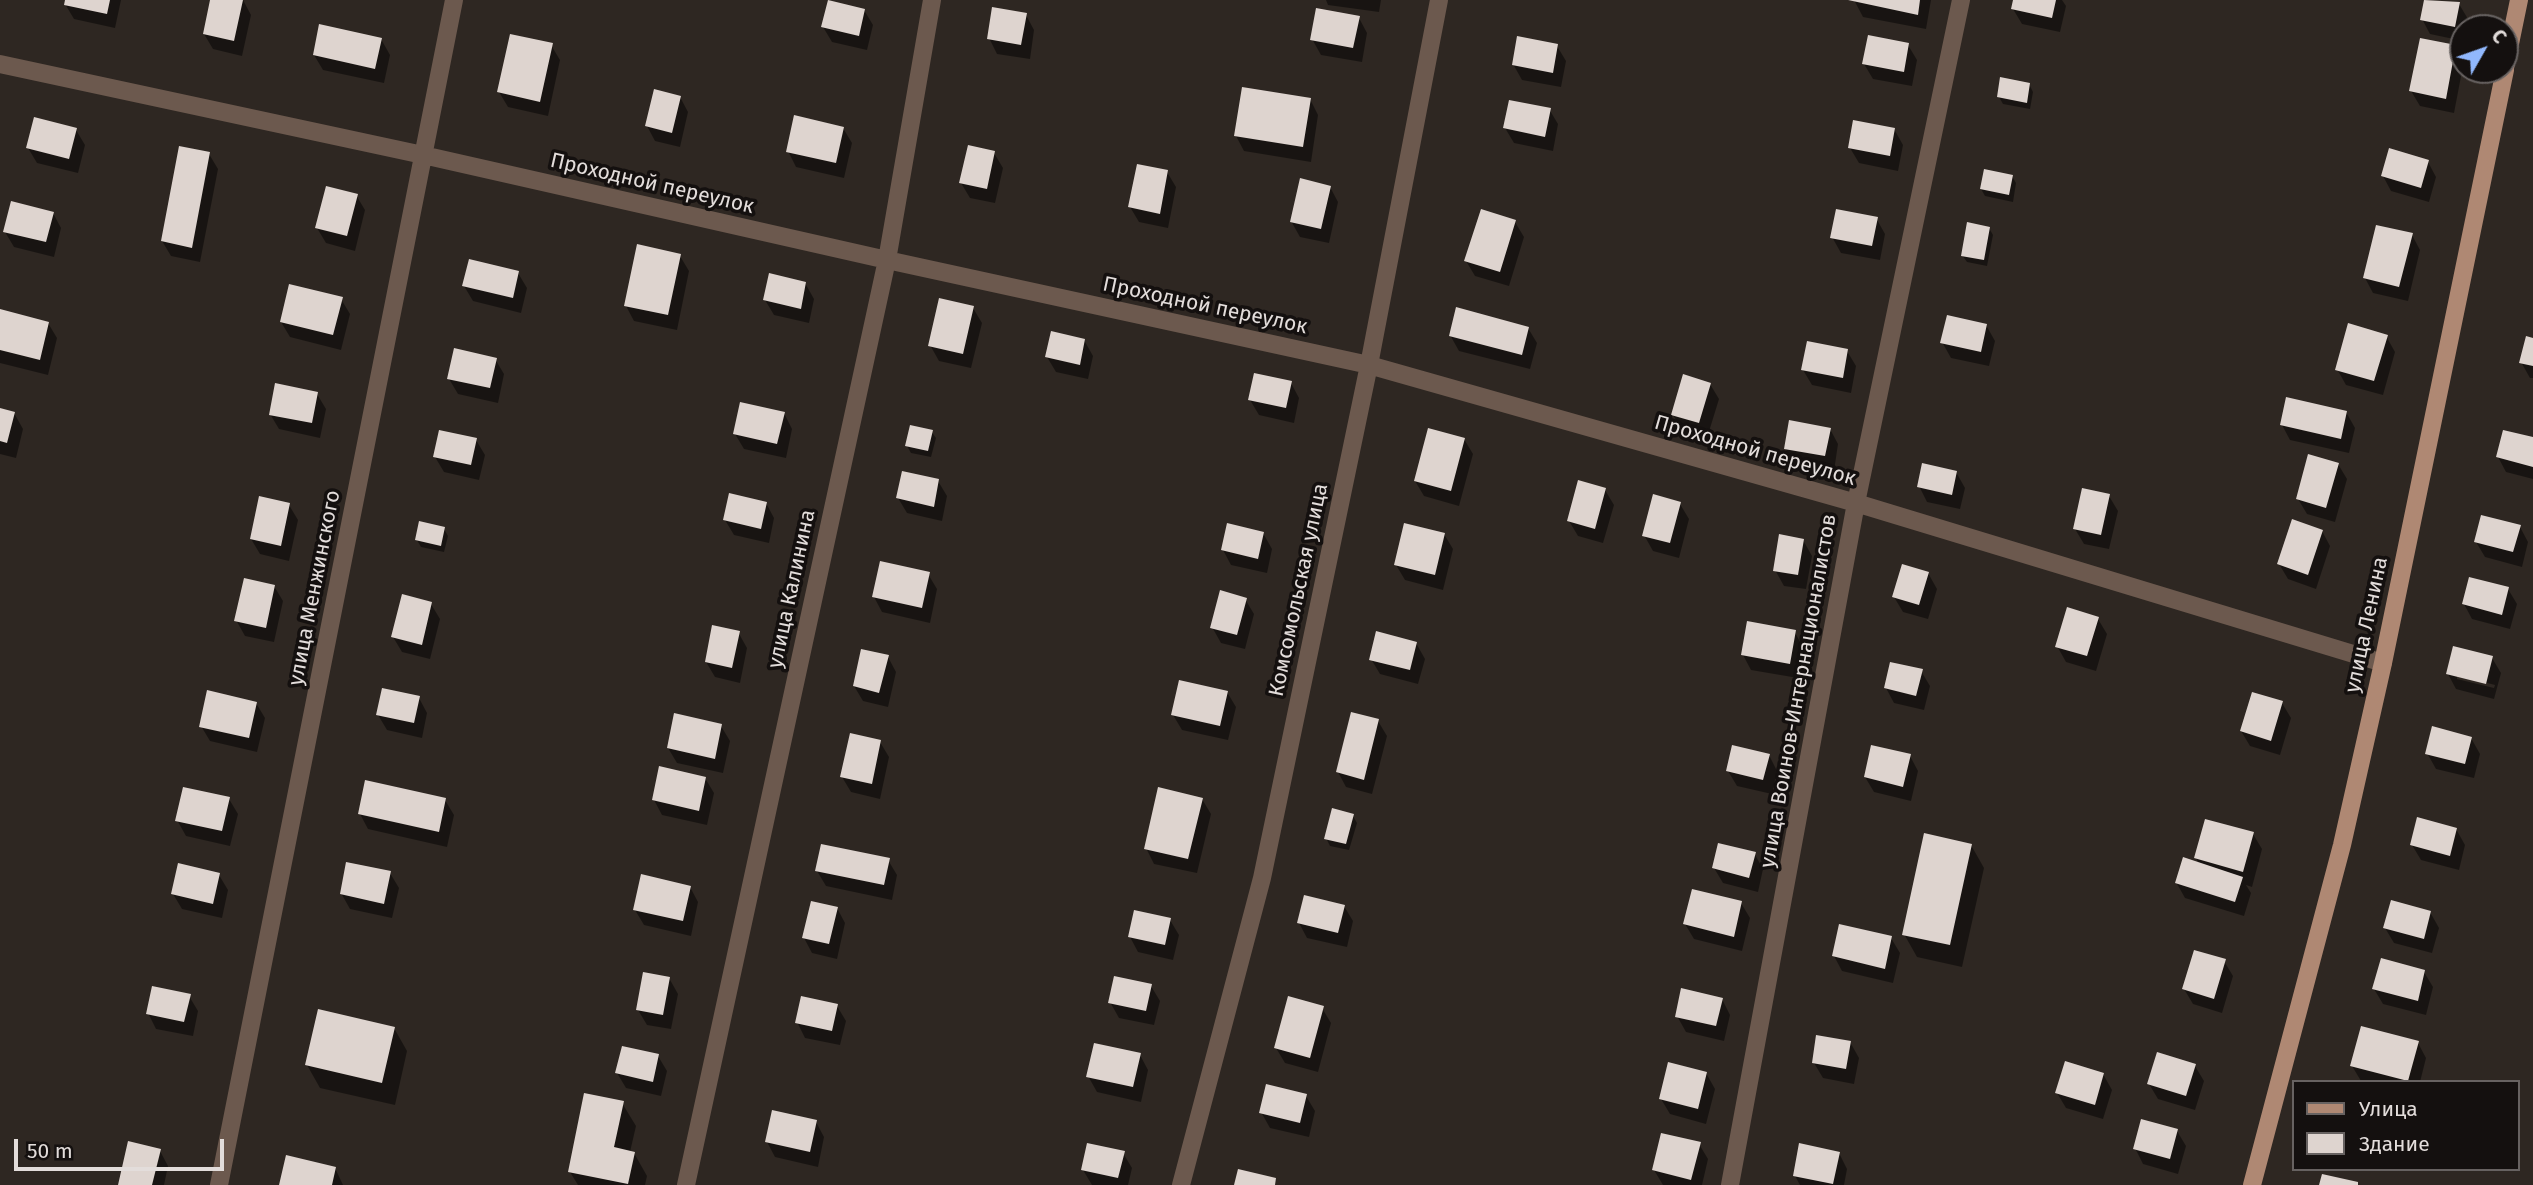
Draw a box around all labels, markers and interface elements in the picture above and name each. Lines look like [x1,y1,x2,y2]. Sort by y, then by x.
north arrow [2449,14,2519,84]
text: С [2487,25,2511,48]
street label: Проходной переулок [548,148,756,220]
street label: Проходной переулок [1100,272,1310,340]
street label: Проходной переулок [1651,410,1859,492]
street label: Комсомольская улица [1264,481,1334,699]
street label: улица Менжинского [284,488,346,688]
street label: улица Калинина [763,507,821,671]
street label: улица Воинов-Интернационалистов [1755,512,1843,870]
street label: улица Ленина [2340,555,2394,695]
legend [2292,1080,2519,1171]
text: Улица [2359,1096,2418,1122]
scale bar [18,1126,228,1170]
text: Здание [2359,1131,2430,1157]
text: 50 m [27,1138,73,1164]

